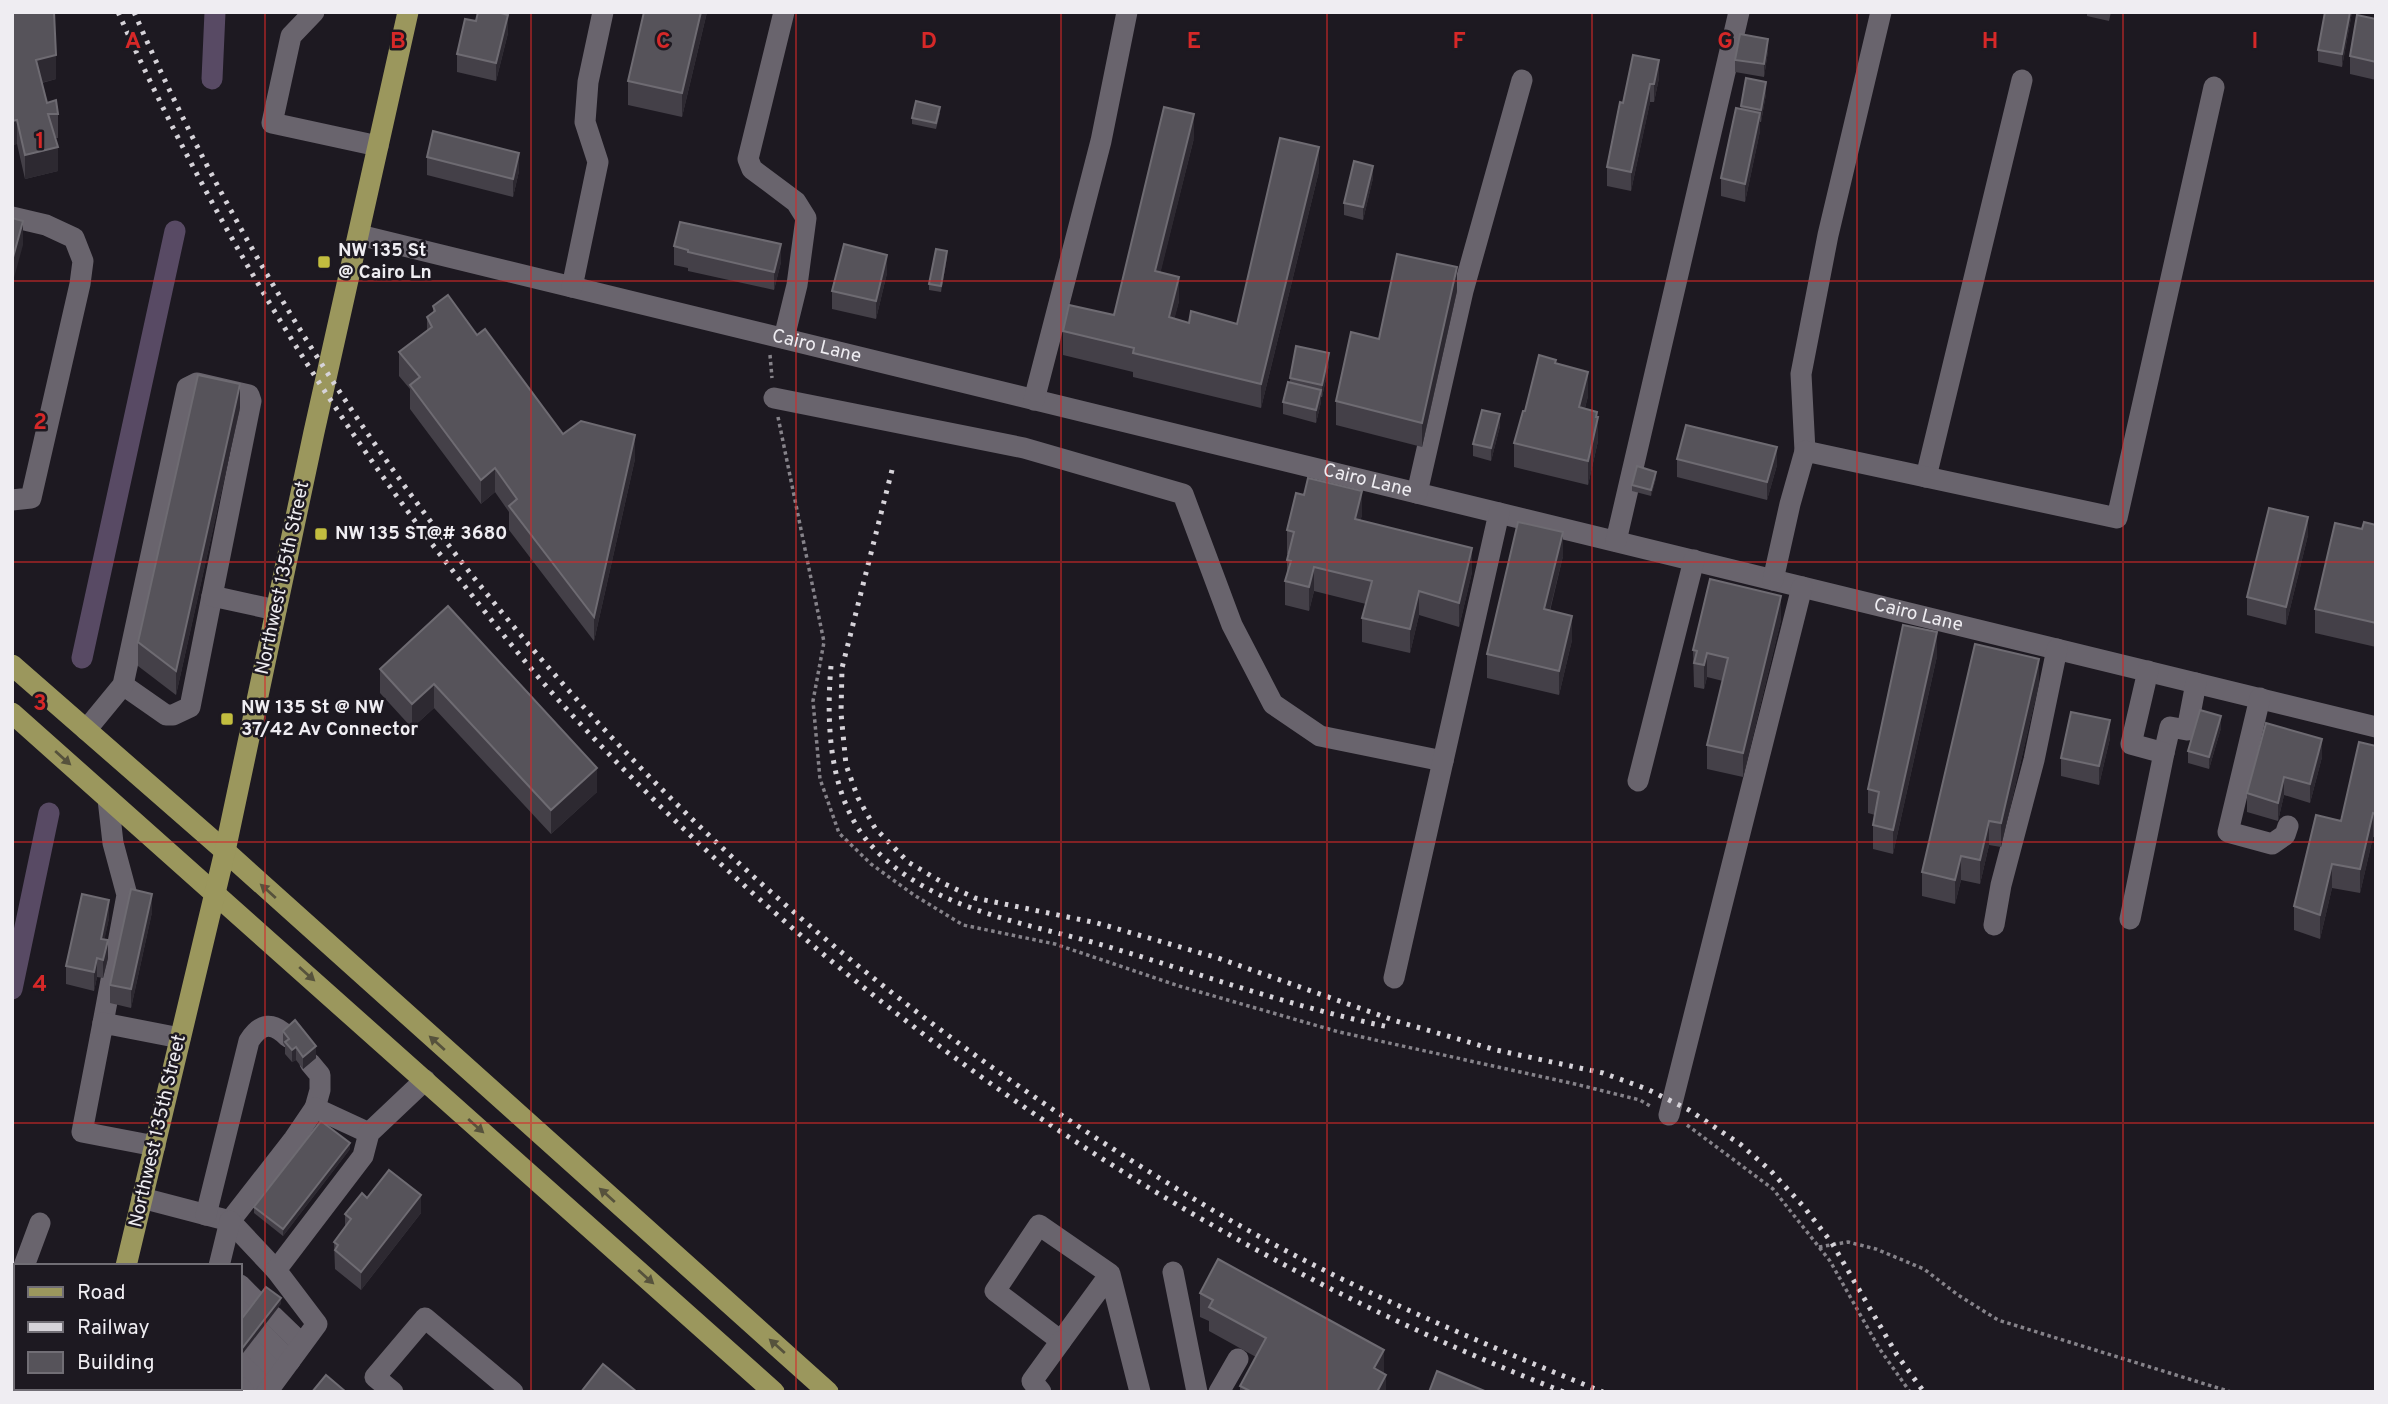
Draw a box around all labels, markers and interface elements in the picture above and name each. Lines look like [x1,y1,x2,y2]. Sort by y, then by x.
text: A [125,28,141,57]
text: B [390,28,406,57]
text: C [656,28,670,57]
text: D [921,28,937,57]
text: E [1187,28,1201,57]
text: F [1452,28,1466,57]
text: G [1717,28,1733,57]
text: H [1982,28,1998,57]
text: I [2252,28,2258,57]
text: 1 [35,128,45,157]
place label: NW 135 St @ Cairo Ln [338,239,432,285]
marker: NW 135 St @ Cairo Ln [316,254,332,270]
street label: Cairo Lane [769,324,864,369]
text: 2 [33,409,47,438]
street label: Cairo Lane [1320,459,1415,503]
street label: Northwest 135th Street [251,479,315,677]
place label: NW 135 ST@# 3680 [335,522,508,546]
marker: NW 135 ST@# 3680 [313,526,329,542]
street label: Cairo Lane [1871,593,1965,638]
text: 3 [33,690,47,719]
place label: NW 135 St @ NW 37/42 Av Connector [241,696,418,742]
marker: NW 135 St @ NW 37/42 Av Connector [219,711,235,727]
one-way arrow [54,750,71,766]
one-way arrow [260,884,277,899]
one-way arrow [298,966,315,982]
text: 4 [33,971,47,1000]
street label: Northwest 135th Street [124,1032,192,1230]
one-way arrow [429,1036,446,1052]
one-way arrow [468,1118,485,1133]
one-way arrow [598,1187,616,1203]
legend [14,1264,242,1390]
one-way arrow [637,1269,655,1285]
text: Road [77,1280,126,1307]
text: Railway [77,1315,150,1342]
one-way arrow [768,1338,786,1354]
text: Building [77,1350,155,1377]

